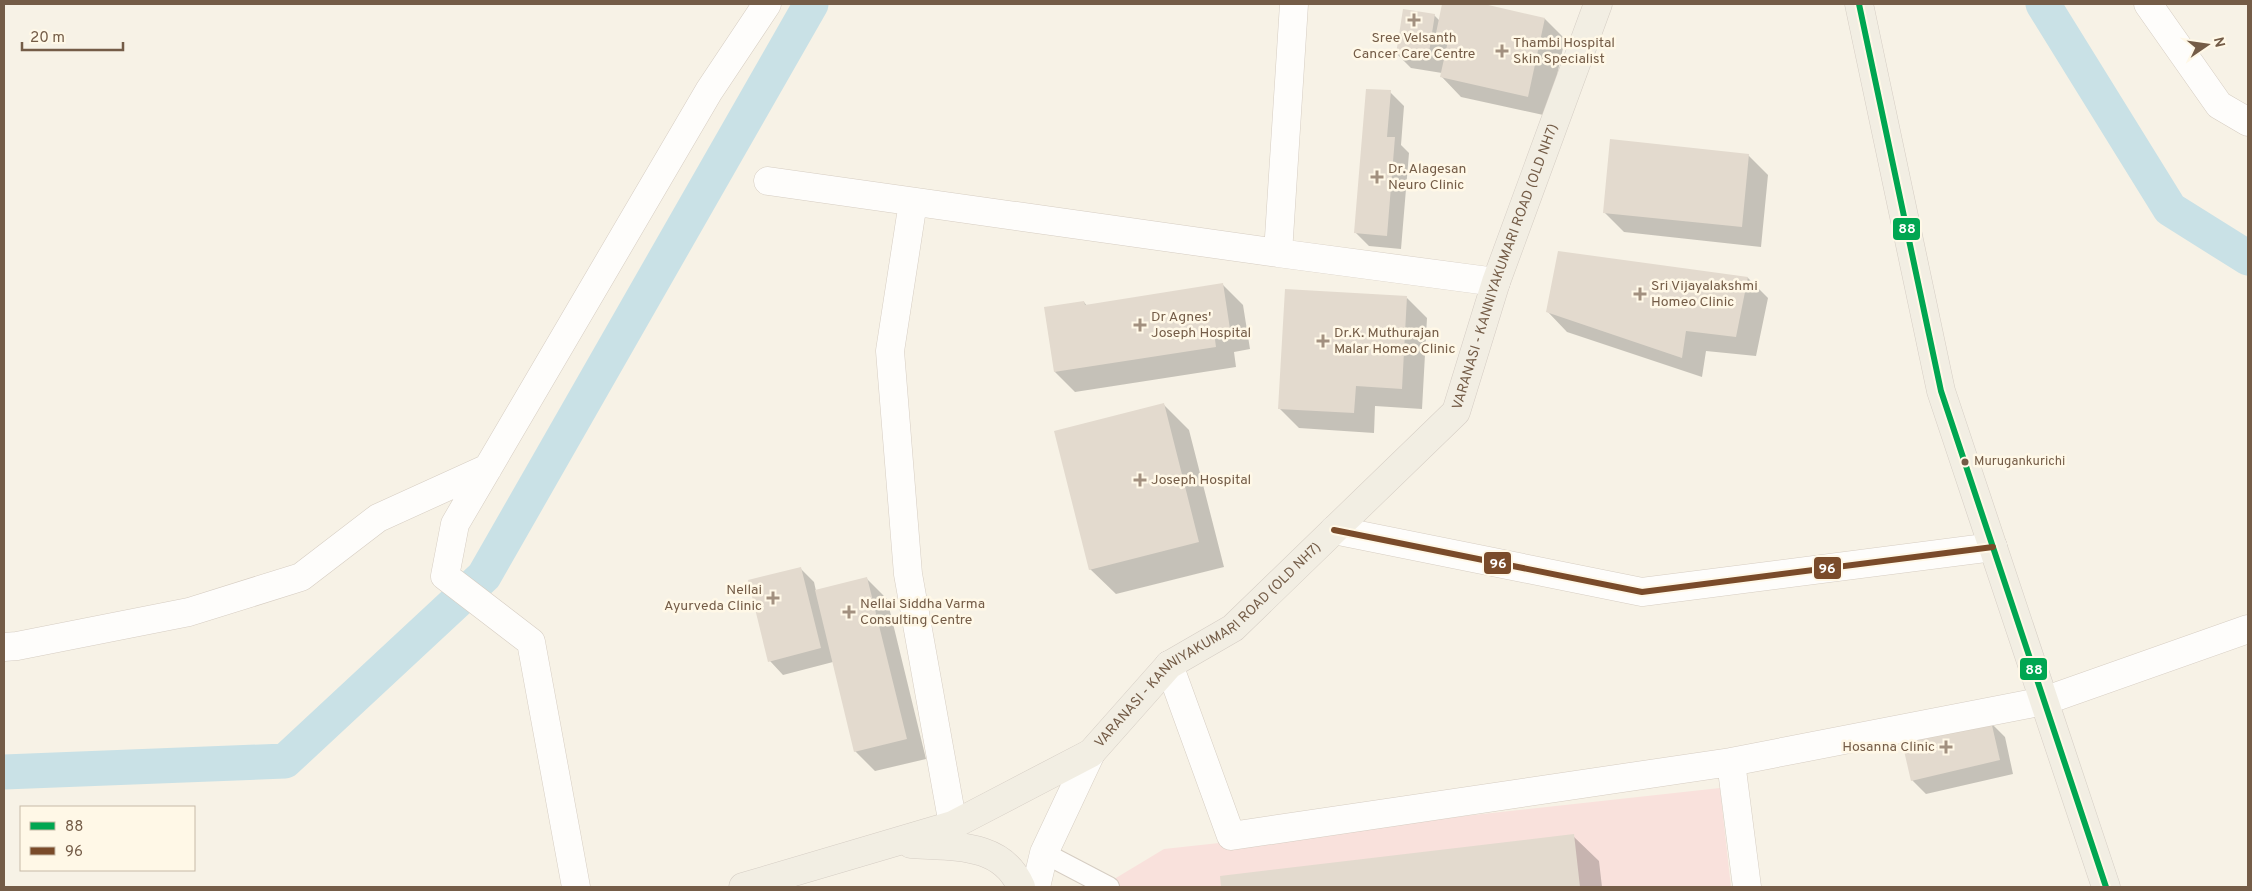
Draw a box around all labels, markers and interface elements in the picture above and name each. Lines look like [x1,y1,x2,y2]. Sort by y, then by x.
marker: Sree Velsanth Cancer Care Centre [1407,13,1421,27]
scale bar [22,20,124,52]
north arrow [2182,20,2232,70]
text: 20 m [30,29,65,48]
place label: Sree Velsanth Cancer Care Centre [1353,30,1475,63]
place label: Thambi Hospital Skin Specialist [1513,35,1615,68]
text: N [2209,36,2228,49]
marker: Thambi Hospital Skin Specialist [1495,44,1509,58]
street label: VARANASI - KANNIYAKUMARI ROAD (OLD NH7) [1449,121,1562,412]
place label: Dr. Alagesan Neuro Clinic [1388,161,1466,194]
marker: Dr. Alagesan Neuro Clinic [1370,170,1384,184]
line badge: 88 [1892,217,1921,241]
text: 88 [1898,221,1916,238]
place label: Sri Vijayalakshmi Homeo Clinic [1651,278,1758,311]
marker: Sri Vijayalakshmi Homeo Clinic [1633,287,1647,301]
place label: Dr Agnes' Joseph Hospital [1151,309,1251,342]
marker: Dr Agnes' Joseph Hospital [1133,318,1147,332]
place label: Dr.K. Muthurajan Malar Homeo Clinic [1334,325,1455,358]
marker: Dr.K. Muthurajan Malar Homeo Clinic [1316,334,1330,348]
place label: Murugankurichi [1974,454,2065,470]
marker: Murugankurichi [1960,457,1970,467]
place label: Joseph Hospital [1151,472,1251,489]
marker: Joseph Hospital [1133,473,1147,487]
street label: VARANASI - KANNIYAKUMARI ROAD (OLD NH7) [1091,539,1325,751]
line badge: 96 [1483,551,1512,575]
text: 96 [1489,556,1507,573]
line badge: 96 [1813,556,1842,580]
text: 96 [1818,561,1836,578]
place label: Nellai Ayurveda Clinic [664,582,762,615]
marker: Nellai Ayurveda Clinic [766,591,780,605]
place label: Nellai Siddha Varma Consulting Centre [860,596,985,629]
marker: Nellai Siddha Varma Consulting Centre [842,605,856,619]
line badge: 88 [2019,657,2048,681]
text: 88 [2025,662,2043,679]
place label: Hosanna Clinic [1842,739,1935,756]
marker: Hosanna Clinic [1939,740,1953,754]
legend [20,806,195,871]
text: 88 [65,818,83,837]
text: 96 [65,843,83,862]

